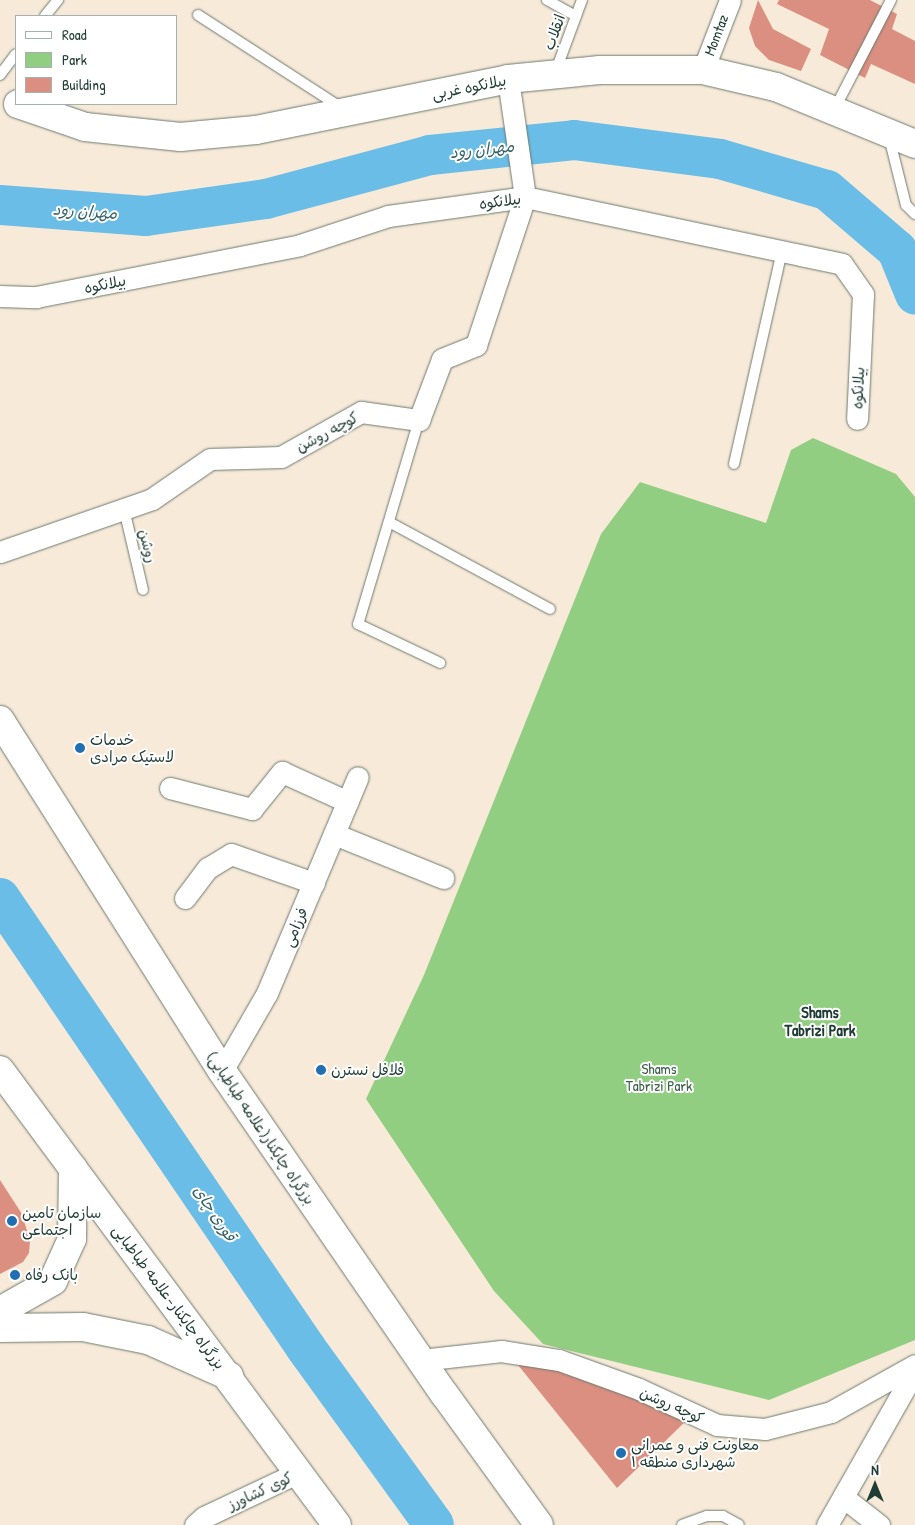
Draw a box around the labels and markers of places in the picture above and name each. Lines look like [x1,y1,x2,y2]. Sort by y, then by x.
place label: خدمات لاستیک مرادی [90,730,174,765]
marker: خدمات لاستیک مرادی [74,742,86,754]
place label: فلافل نسترن [331,1061,404,1079]
marker: فلافل نسترن [315,1064,327,1076]
place label: سازمان تامین اجتماعی [22,1203,101,1238]
marker: سازمان تامین اجتماعی [6,1215,18,1227]
place label: بانک رفاه [25,1266,78,1284]
marker: بانک رفاه [9,1269,21,1281]
place label: معاونت فنی و عمرانی شهرداری منطقه ۱ [631,1435,759,1470]
marker: معاونت فنی و عمرانی شهرداری منطقه ۱ [615,1447,627,1459]

